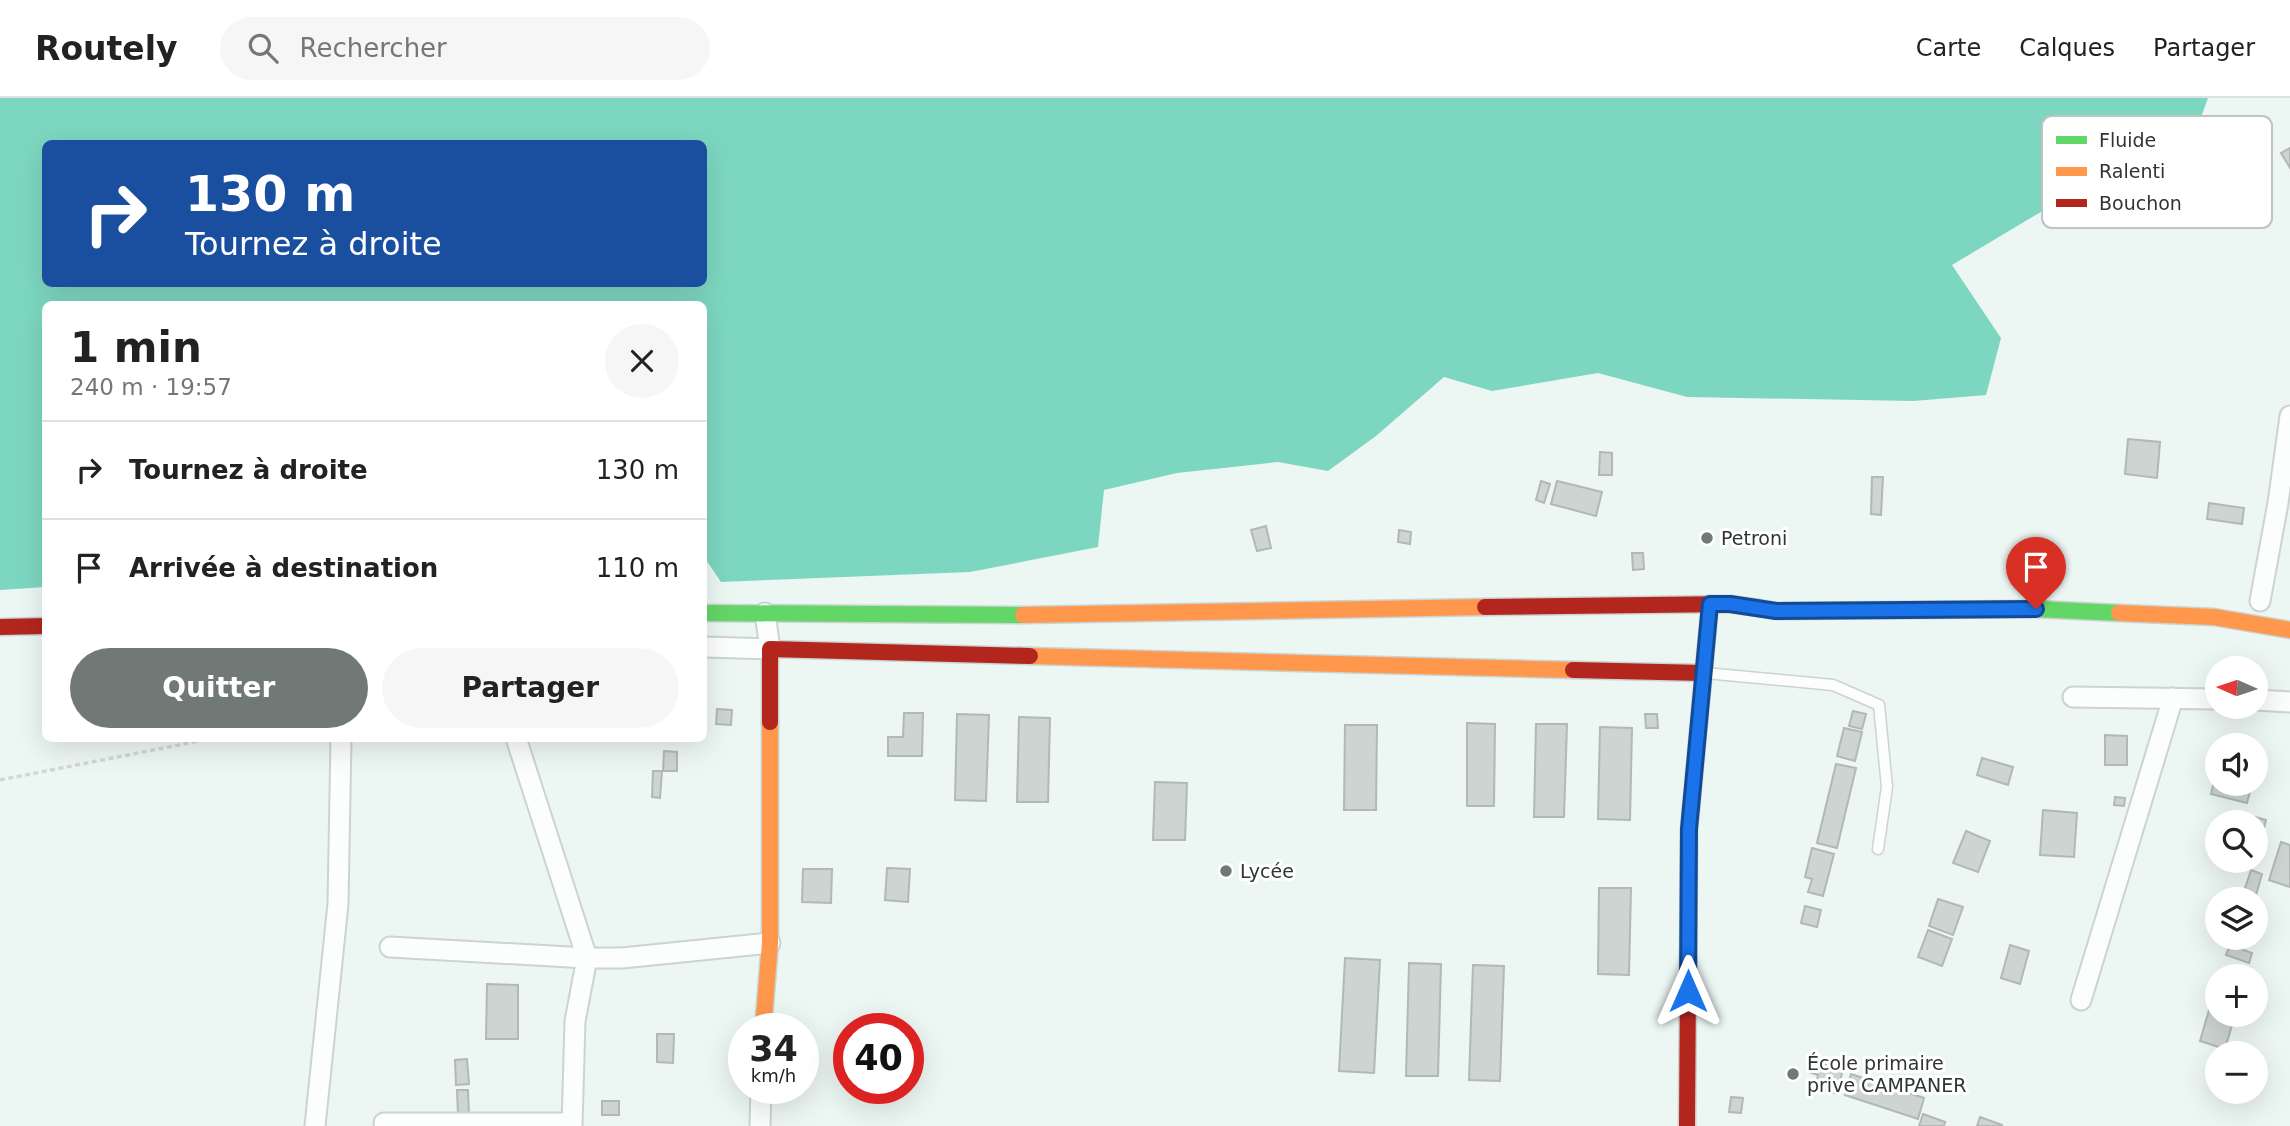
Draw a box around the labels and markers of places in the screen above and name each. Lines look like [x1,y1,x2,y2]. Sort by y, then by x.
place label: Petroni [1721,527,1787,549]
marker: Petroni [1699,530,1715,546]
pin [2006,537,2066,609]
place label: Lycée [1240,860,1294,882]
marker: Lycée [1218,863,1234,879]
place label: École primaire prive CAMPANER [1807,1052,1966,1096]
marker: École primaire prive CAMPANER [1785,1066,1801,1082]

